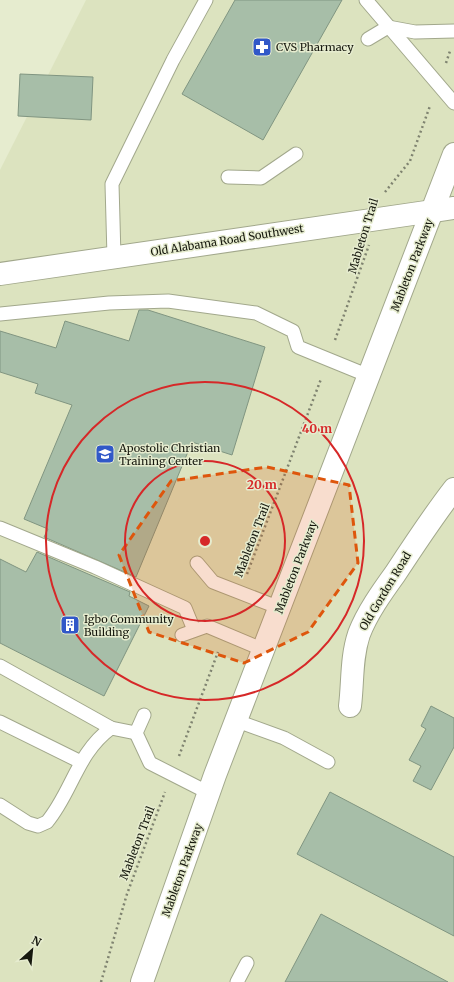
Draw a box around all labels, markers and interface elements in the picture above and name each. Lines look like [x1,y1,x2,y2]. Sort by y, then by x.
pharmacy icon: CVS Pharmacy [251,36,273,58]
place label: CVS Pharmacy [276,40,354,54]
street label: Mableton Trail [345,196,381,275]
street label: Mableton Parkway [388,216,436,314]
street label: Old Alabama Road Southwest [149,221,305,259]
text: 40 m [302,421,332,436]
place label: Apostolic Christian Training Center [118,441,221,468]
school or university icon: Apostolic Christian Training Center [94,443,116,465]
text: 20 m [247,477,277,492]
street label: Mableton Trail [231,500,273,579]
street label: Mableton Parkway [272,518,320,616]
centre of rings [198,534,212,548]
street label: Old Gordon Road [356,549,414,633]
place label: Igbo Community Building [84,612,174,639]
building icon: Igbo Community Building [59,614,81,636]
street label: Mableton Trail [116,803,158,882]
street label: Mableton Parkway [159,821,206,919]
north arrow [12,930,52,970]
text: N [29,933,44,949]

